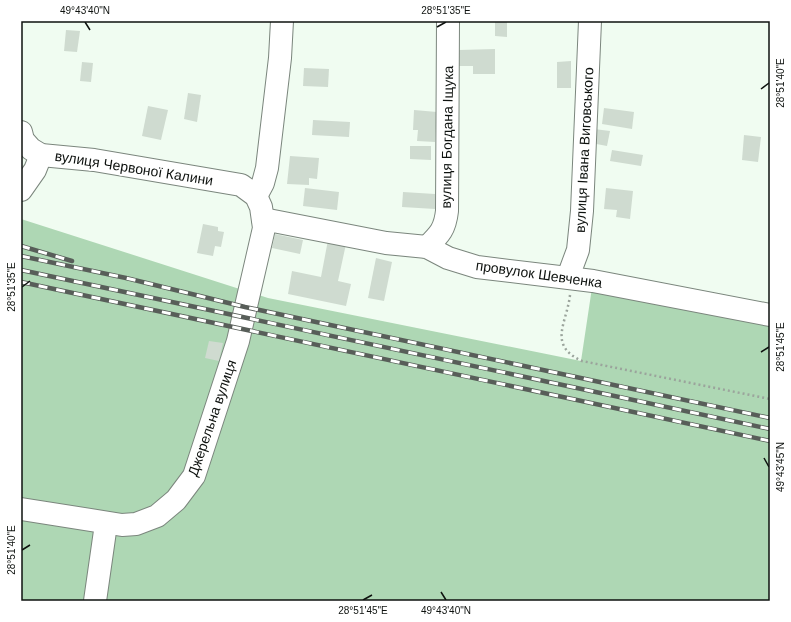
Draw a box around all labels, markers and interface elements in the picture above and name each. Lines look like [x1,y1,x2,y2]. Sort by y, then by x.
text: 49°43'40"N [60,5,110,16]
text: 28°51'35"E [421,5,471,16]
text: 28°51'40"E [775,58,786,108]
street label: вулиця Богдана Іщука [438,65,456,209]
street label: вулиця Івана Виговського [572,67,596,233]
street label: вулиця Червоної Калини [54,148,214,188]
street label: провулок Шевченка [475,257,603,291]
text: 28°51'35"E [6,262,17,312]
text: 28°51'45"E [775,322,786,372]
street label: Джерельна вулиця [185,358,239,478]
text: 49°43'45"N [775,442,786,492]
text: 28°51'40"E [6,525,17,575]
text: 28°51'45"E [338,605,388,616]
text: 49°43'40"N [421,605,471,616]

